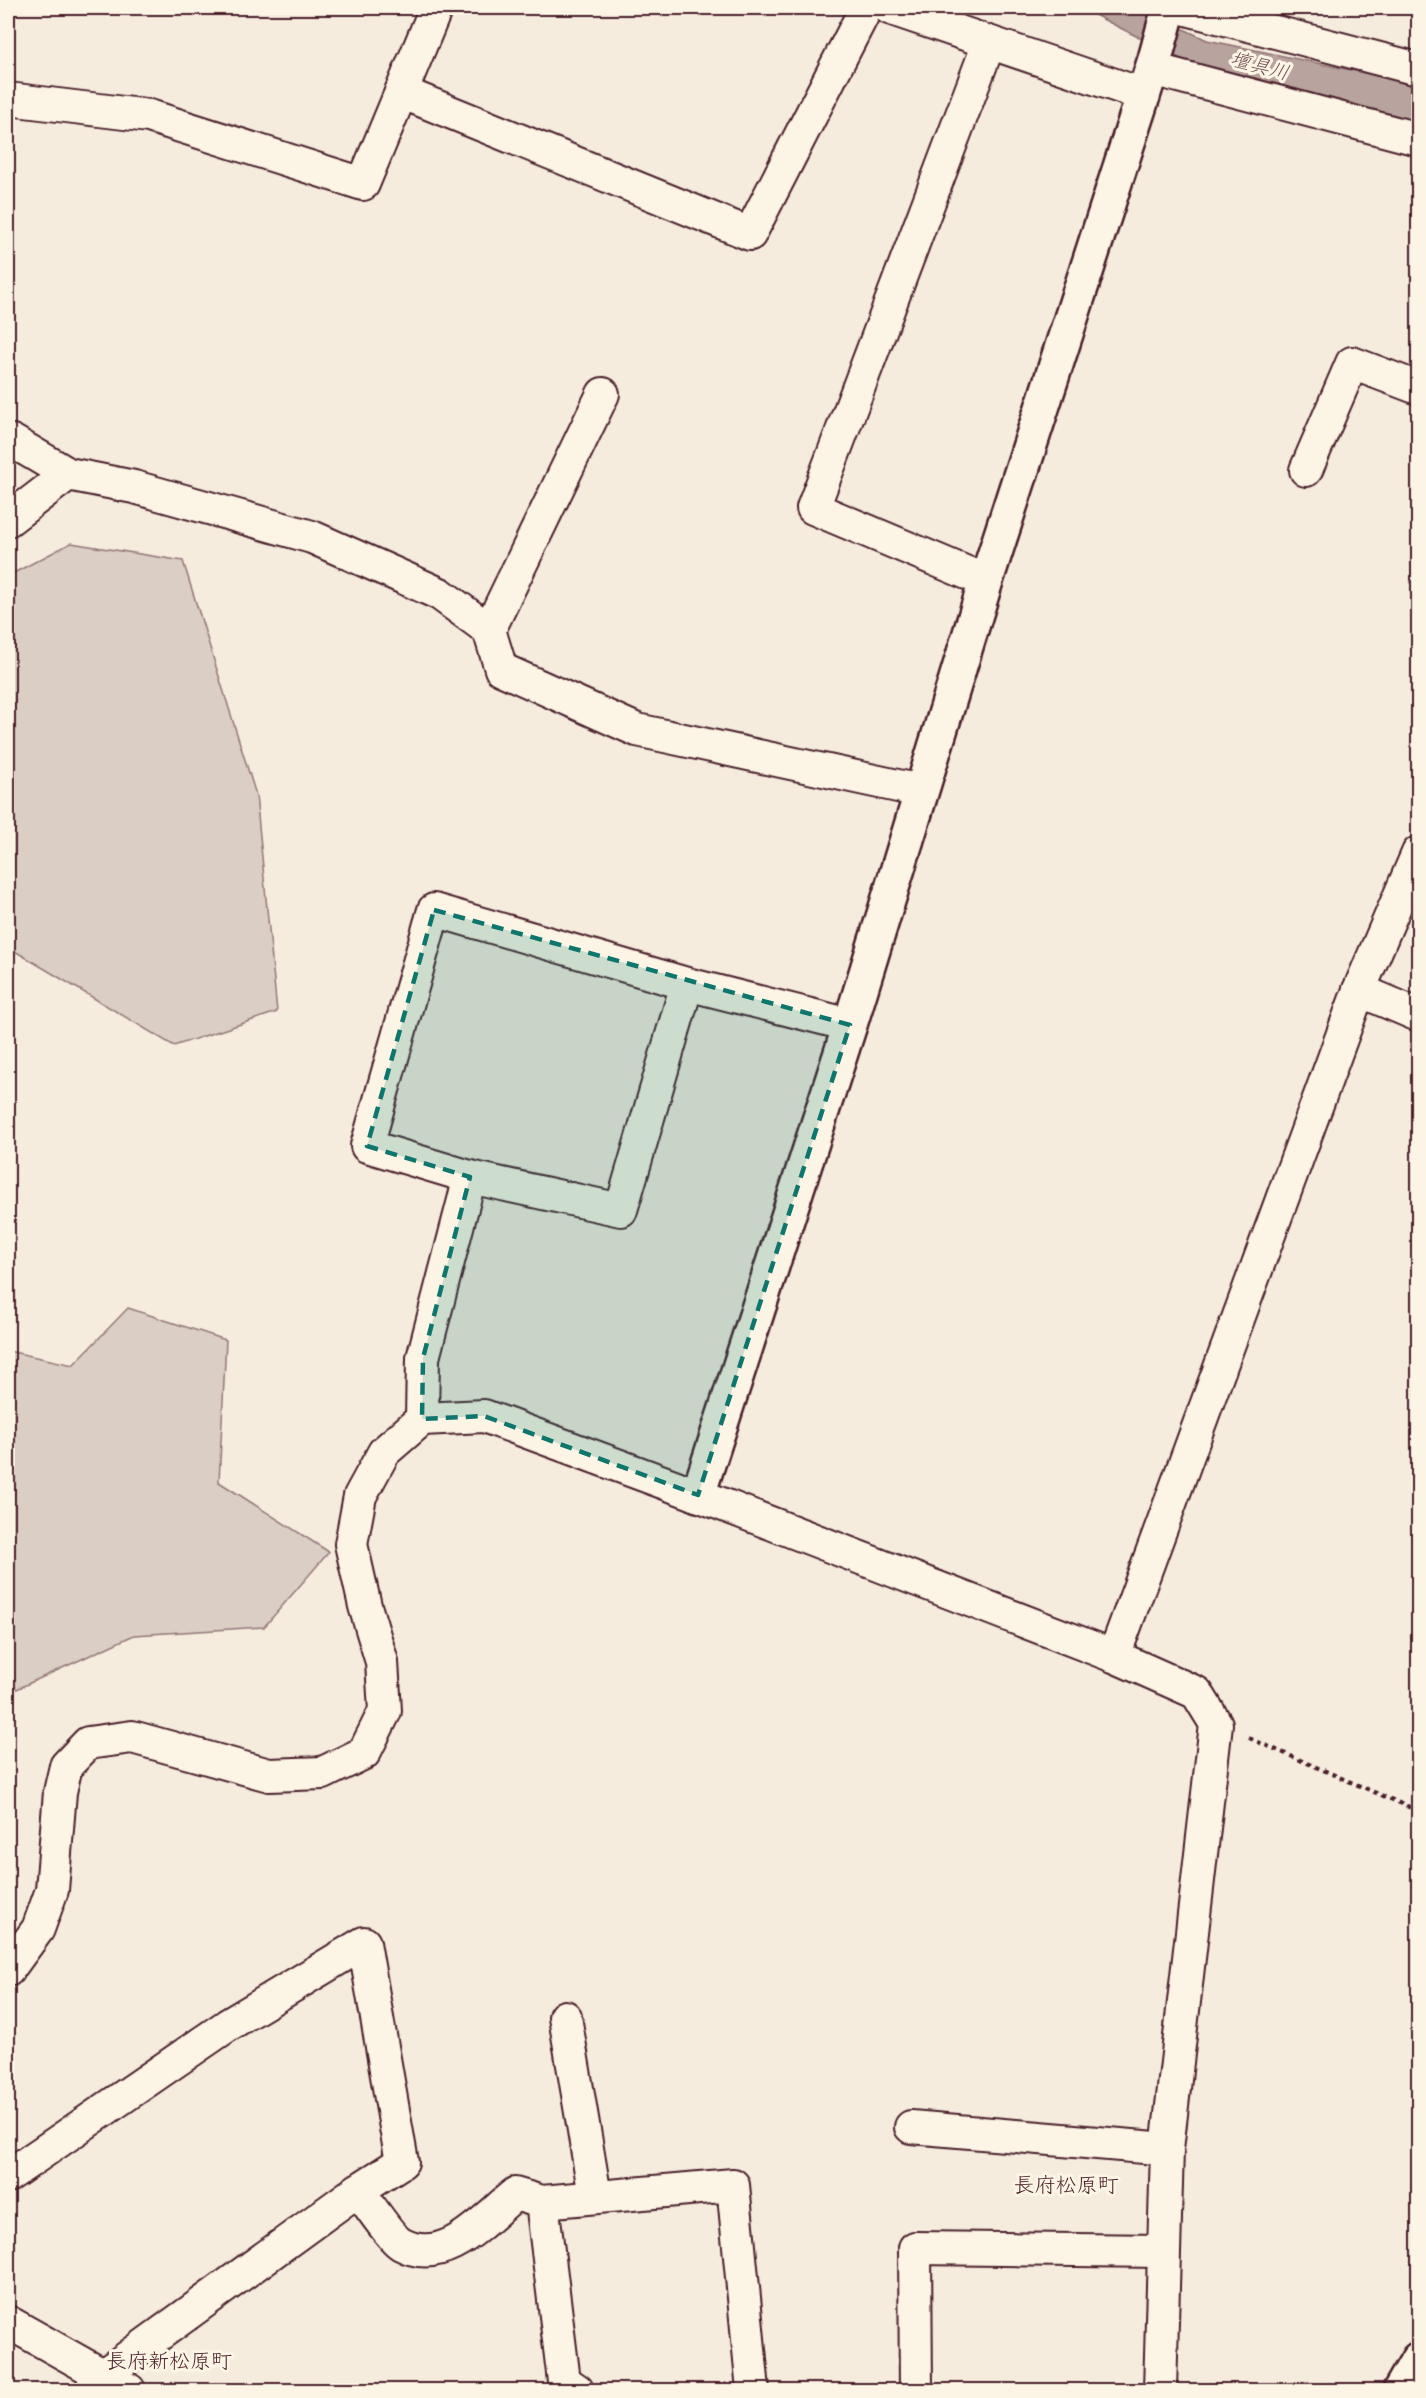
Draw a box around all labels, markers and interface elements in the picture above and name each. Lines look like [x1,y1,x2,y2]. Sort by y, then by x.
water label: 壇具川 [1228,44,1292,86]
district label: 長府松原町 [1014,2170,1119,2199]
district label: 長府新松原町 [106,2346,232,2375]

